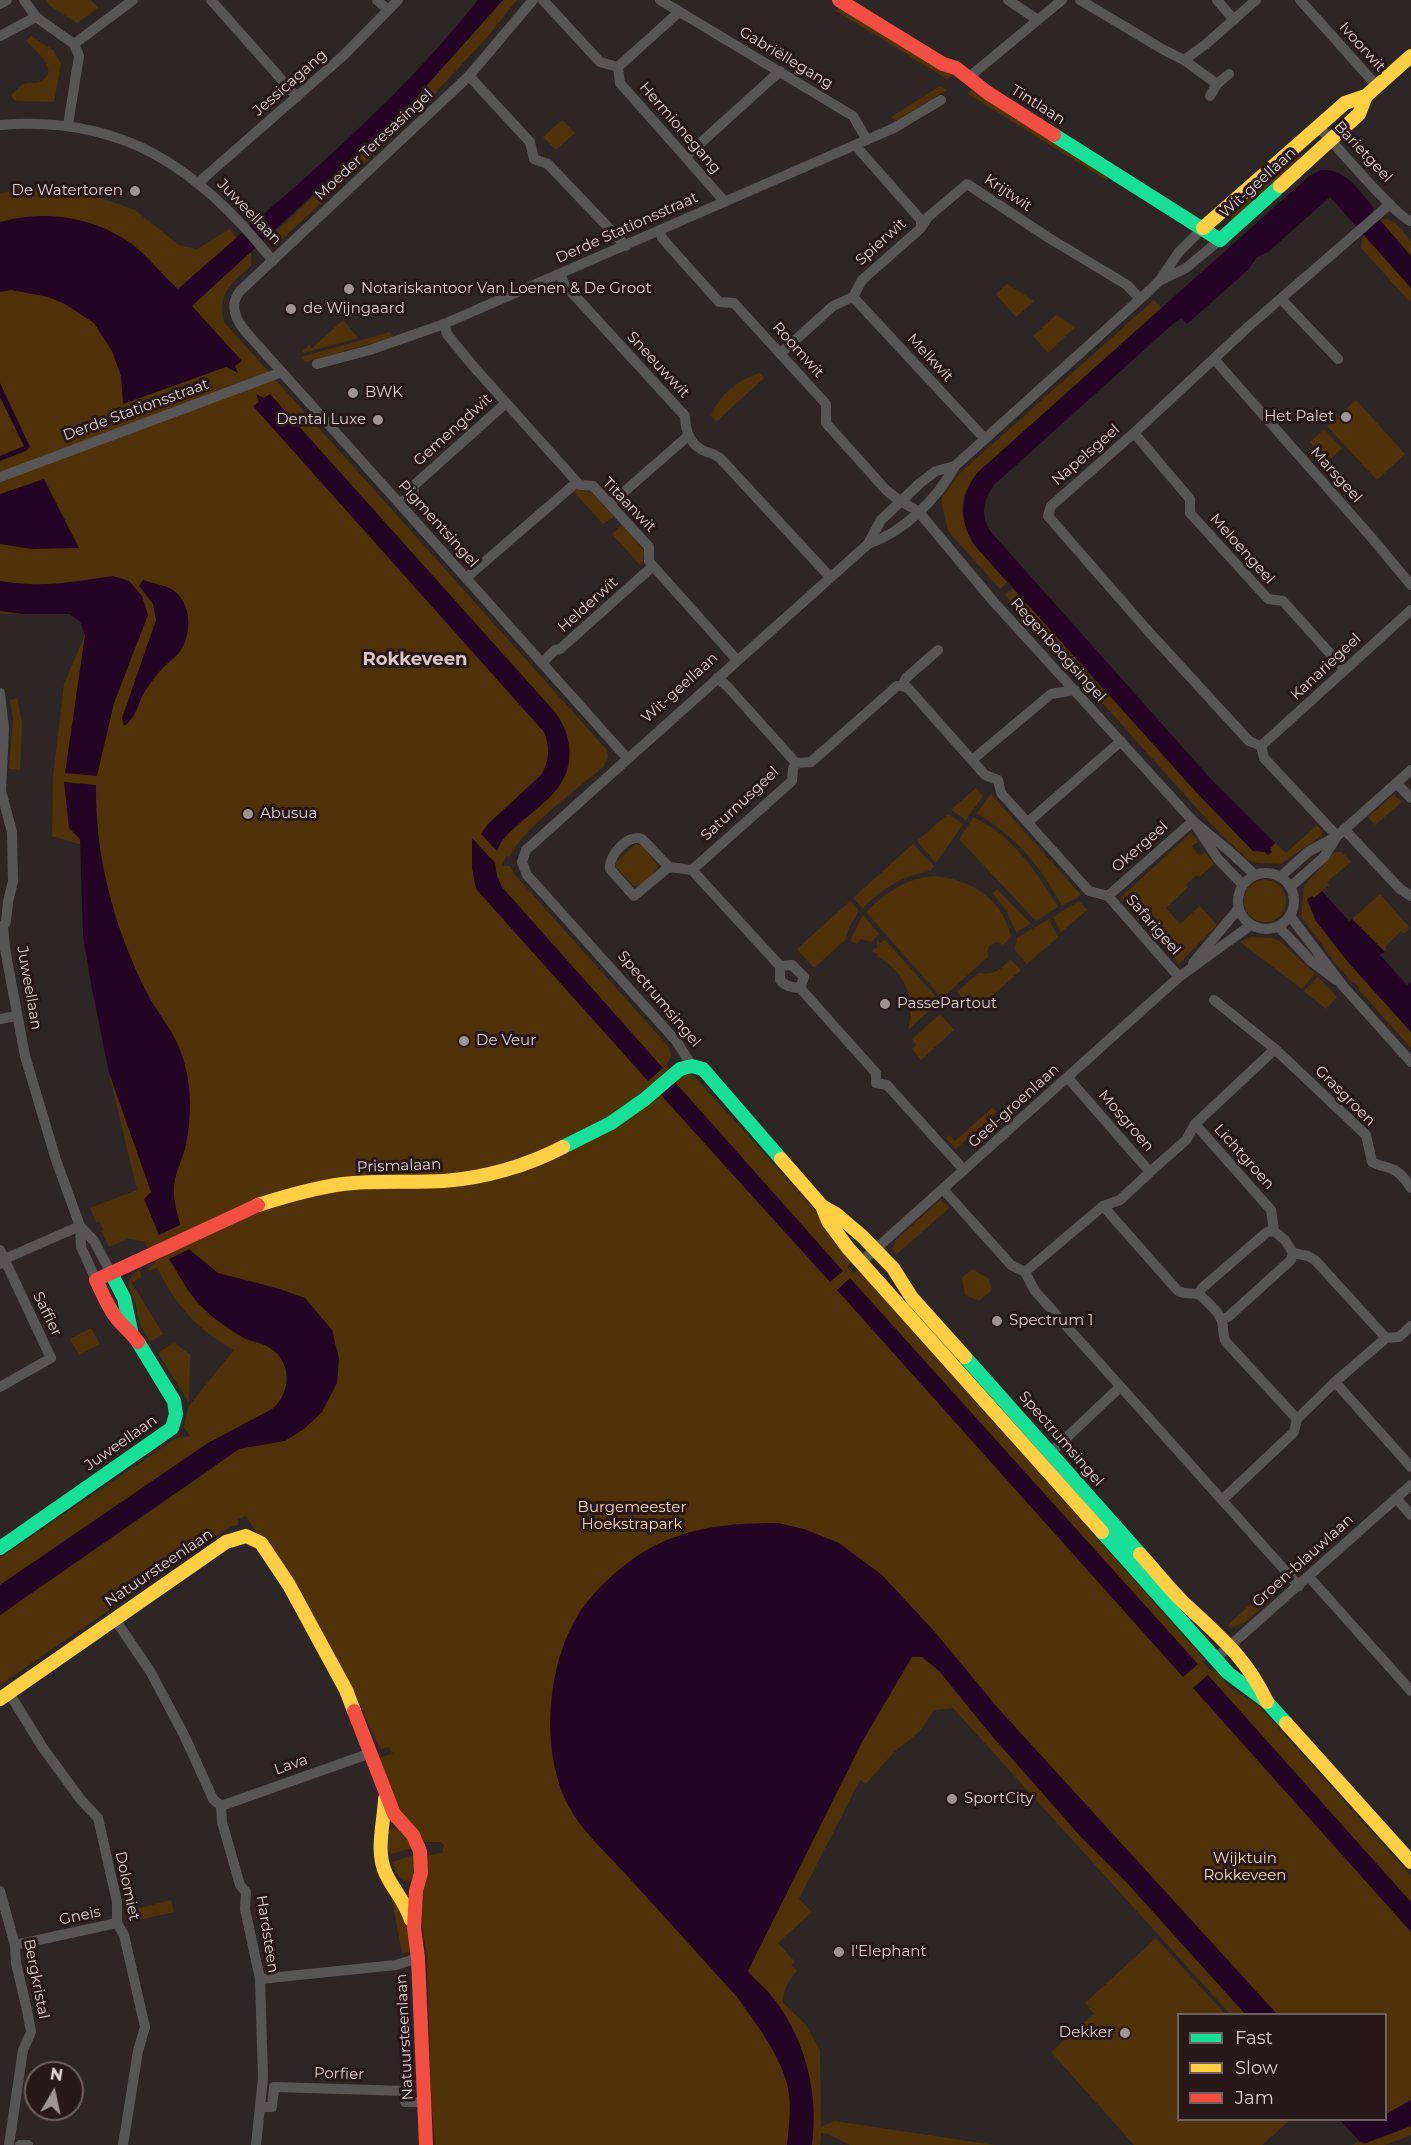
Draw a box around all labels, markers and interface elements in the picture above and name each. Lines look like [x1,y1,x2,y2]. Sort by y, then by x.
street label: Ivoorwit [1335,18,1389,76]
street label: Gabriëllegang [736,23,836,93]
street label: Jessicagang [249,46,331,120]
street label: Hermionegang [635,79,725,177]
street label: Tintlaan [1007,81,1069,129]
street label: Moeder Teresasingel [311,86,437,204]
street label: Barietgeel [1330,118,1396,186]
street label: Wit-geellaan [1216,144,1300,222]
street label: Krijtwit [981,171,1035,215]
street label: Juweellaan [213,175,285,249]
place label: De Watertoren [12,182,123,200]
marker: De Watertoren [128,184,142,198]
street label: Derde Stationsstraat [553,188,701,268]
street label: Spierwit [852,215,910,269]
place label: Notariskantoor Van Loenen & De Groot [361,280,652,298]
marker: Notariskantoor Van Loenen & De Groot [342,282,356,296]
place label: de Wijngaard [303,300,405,318]
marker: de Wijngaard [284,302,298,316]
street label: Roomwit [768,318,828,382]
street label: Sneeuwwit [623,328,693,402]
street label: Melkwit [903,330,957,386]
street label: Derde Stationsstraat [61,375,211,445]
place label: BWK [365,384,403,402]
marker: BWK [346,386,360,400]
street label: Gemengdwit [410,390,496,470]
place label: Het Palet [1264,408,1334,426]
marker: Het Palet [1339,410,1353,424]
place label: Dental Luxe [276,411,366,429]
marker: Dental Luxe [371,413,385,427]
street label: Napelsgeel [1048,421,1124,489]
street label: Marsgeel [1306,443,1366,507]
street label: Titaanwit [598,474,660,536]
street label: Pigmentsingel [394,477,482,571]
street label: Meloengeel [1206,510,1278,588]
street label: Helderwit [555,574,621,636]
street label: Regenboogsingel [1007,594,1109,706]
street label: Kanariegeel [1287,630,1365,704]
district label: Rokkeveen [362,649,468,671]
street label: Wit-geellaan [638,649,722,727]
street label: Saturnusgeel [697,763,783,845]
place label: Abusua [260,805,317,823]
marker: Abusua [241,807,255,821]
street label: Okergeel [1108,818,1172,876]
street label: Safarigeel [1122,891,1184,959]
street label: Juweellaan [13,945,45,1031]
street label: Spectrumsingel [614,947,704,1051]
place label: PassePartout [897,995,997,1013]
marker: PassePartout [878,997,892,1011]
place label: De Veur [476,1032,536,1050]
marker: De Veur [457,1034,471,1048]
street label: Geel-groenlaan [965,1060,1063,1152]
street label: Grasgroen [1311,1062,1379,1130]
street label: Mosgroen [1094,1087,1158,1155]
street label: Lichtgroen [1210,1121,1278,1193]
street label: Prismalaan [357,1156,441,1176]
street label: Saffier [29,1289,65,1339]
place label: Spectrum 1 [1009,1312,1093,1330]
marker: Spectrum 1 [990,1314,1004,1328]
street label: Spectrumsingel [1015,1388,1107,1490]
street label: Juweellaan [81,1411,161,1475]
park label: Burgemeester Hoekstrapark [578,1499,686,1534]
street label: Groen-blauwlaan [1249,1511,1357,1611]
street label: Natuursteenlaan [102,1525,216,1611]
street label: Lava [272,1751,310,1779]
place label: SportCity [964,1790,1033,1808]
marker: SportCity [945,1792,959,1806]
street label: Dolomiet [111,1850,143,1922]
park label: Wijktuin Rokkeveen [1204,1850,1286,1885]
street label: Hardsteen [252,1894,282,1974]
street label: Gneis [58,1903,102,1929]
street label: Bergkristal [19,1937,53,2021]
place label: l'Elephant [851,1943,927,1961]
marker: l'Elephant [832,1945,846,1959]
street label: Natuursteenlaan [393,1973,417,2101]
legend [1177,2013,1387,2121]
place label: Dekker [1059,2024,1113,2042]
marker: Dekker [1118,2026,1132,2040]
text: Fast [1235,2027,1273,2049]
text: Slow [1235,2057,1278,2079]
north arrow [24,2061,84,2121]
text: N [49,2064,64,2085]
street label: Porfier [313,2064,365,2084]
text: Jam [1235,2087,1274,2109]

